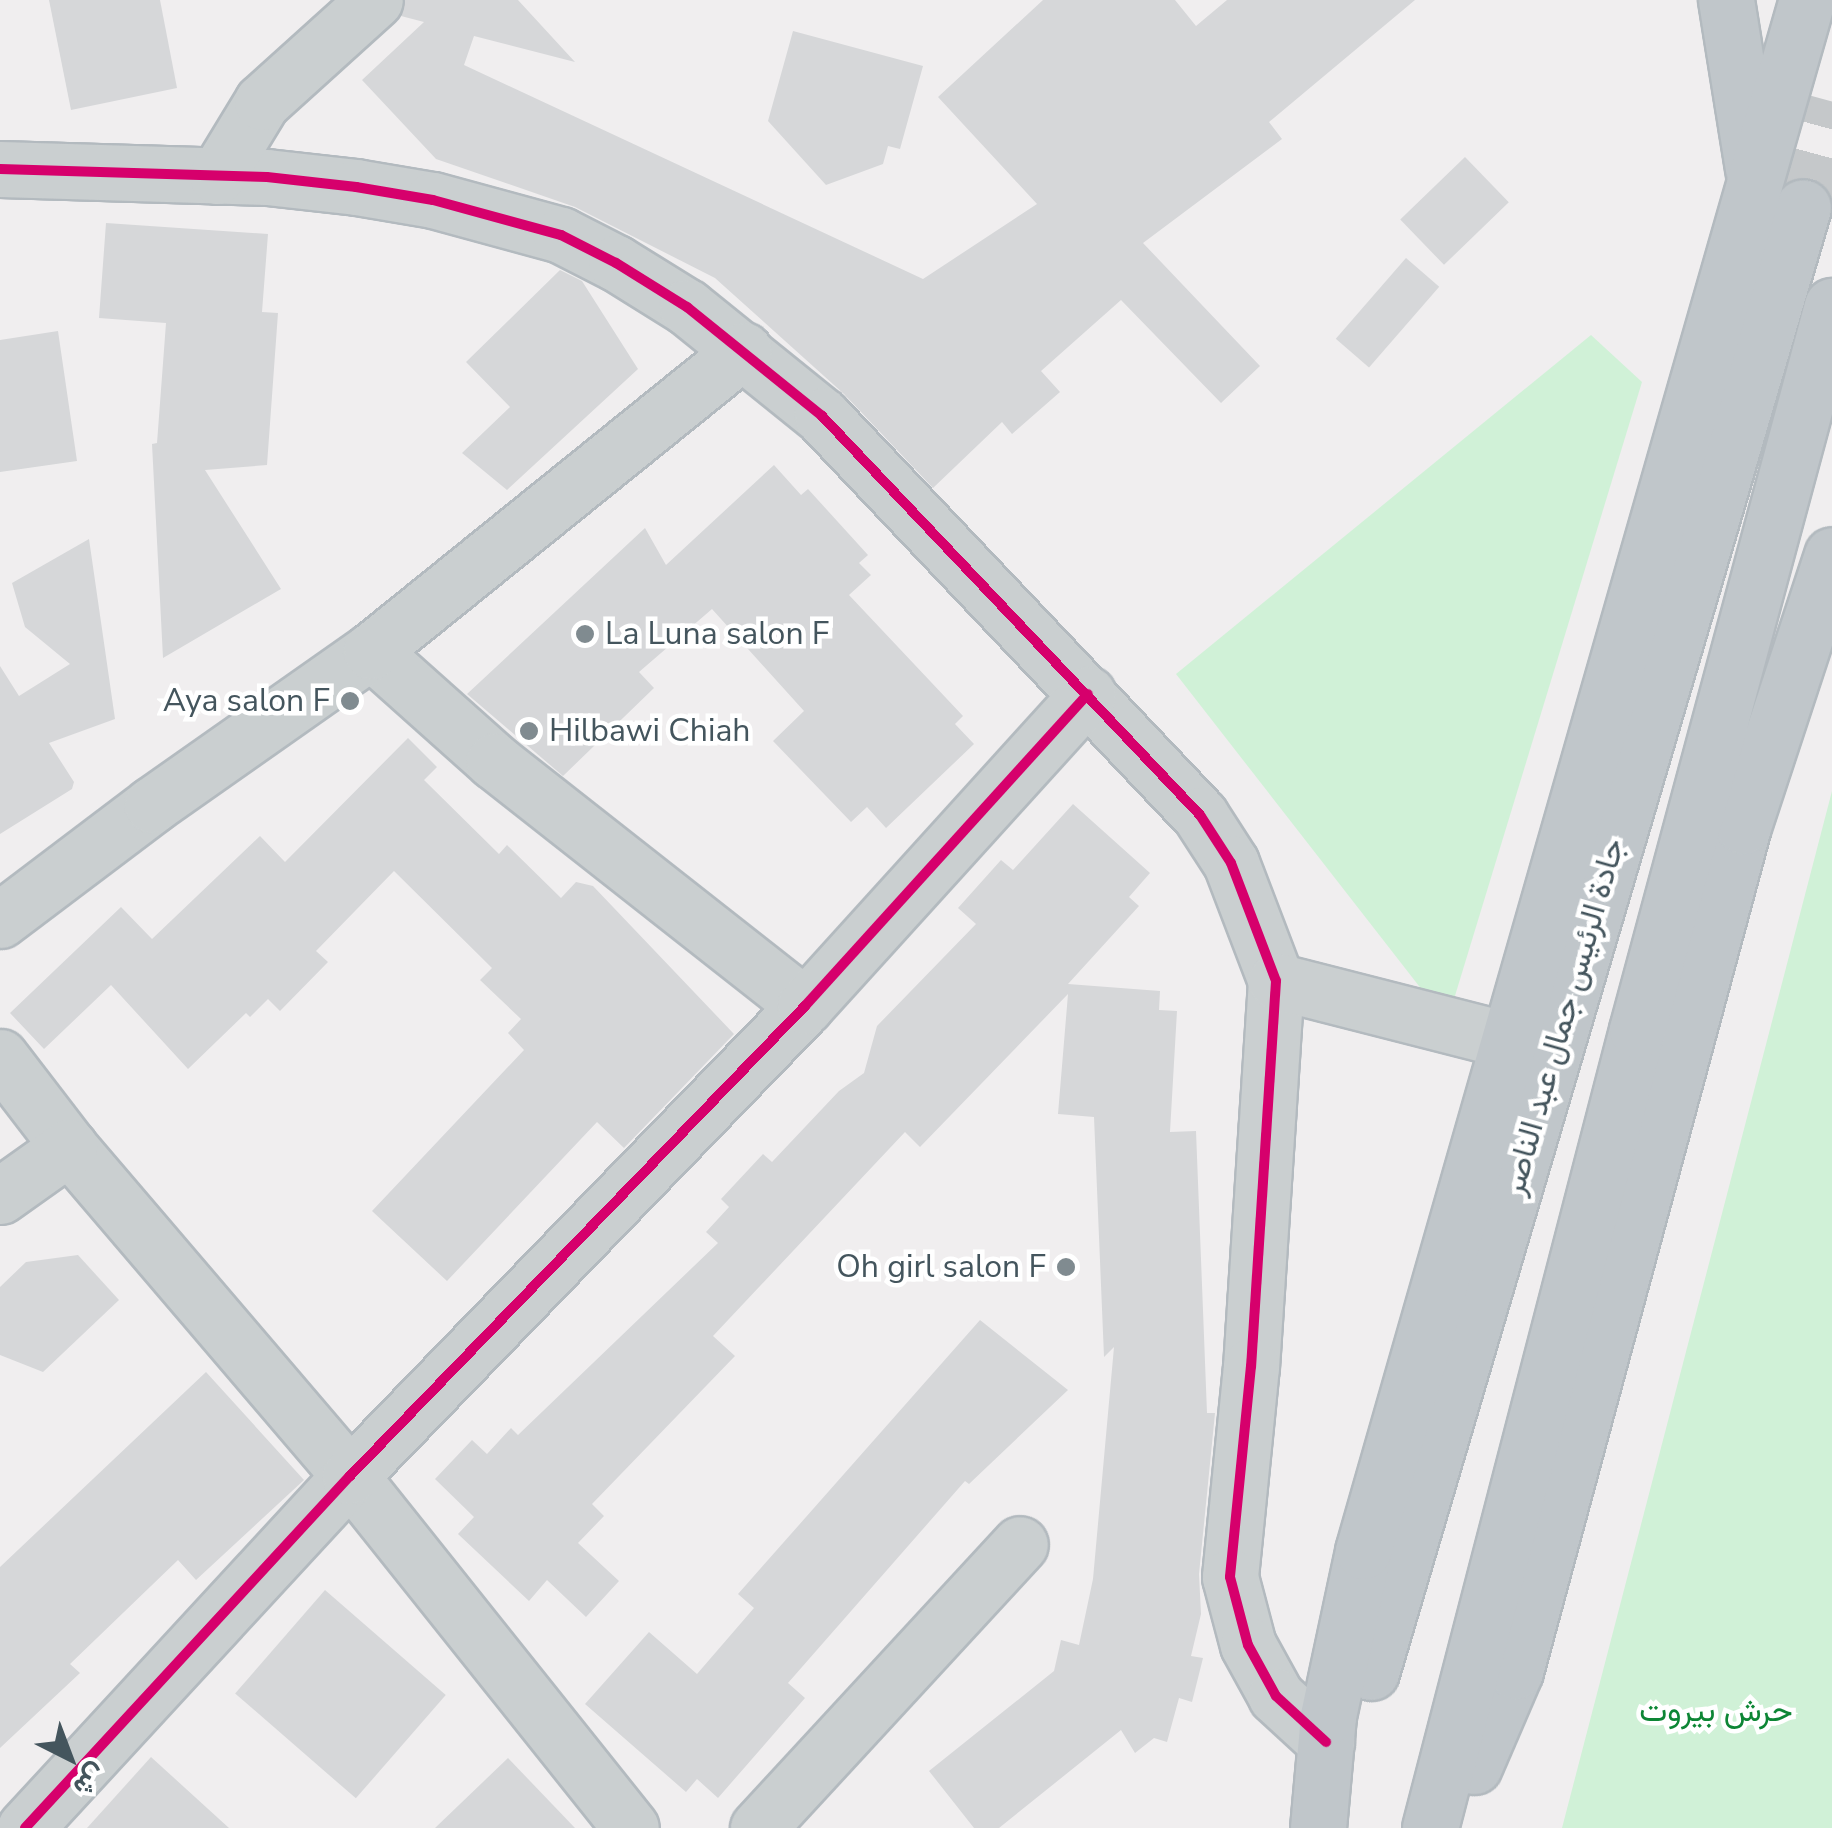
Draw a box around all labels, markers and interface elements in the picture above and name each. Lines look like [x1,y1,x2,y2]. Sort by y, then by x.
place label: La Luna salon F [605,615,829,653]
marker: La Luna salon F [574,623,596,645]
place label: Aya salon F [163,682,330,720]
marker: Aya salon F [339,690,361,712]
place label: Hilbawi Chiah [549,712,751,750]
marker: Hilbawi Chiah [518,720,540,742]
street label: جادة الرئيس جمال عبد الناصر [1495,834,1633,1200]
place label: Oh girl salon F [836,1248,1046,1286]
marker: Oh girl salon F [1055,1256,1077,1278]
park label: حرش بيروت [1639,1692,1793,1730]
north arrow [20,1708,120,1808]
text: ش [65,1755,115,1806]

